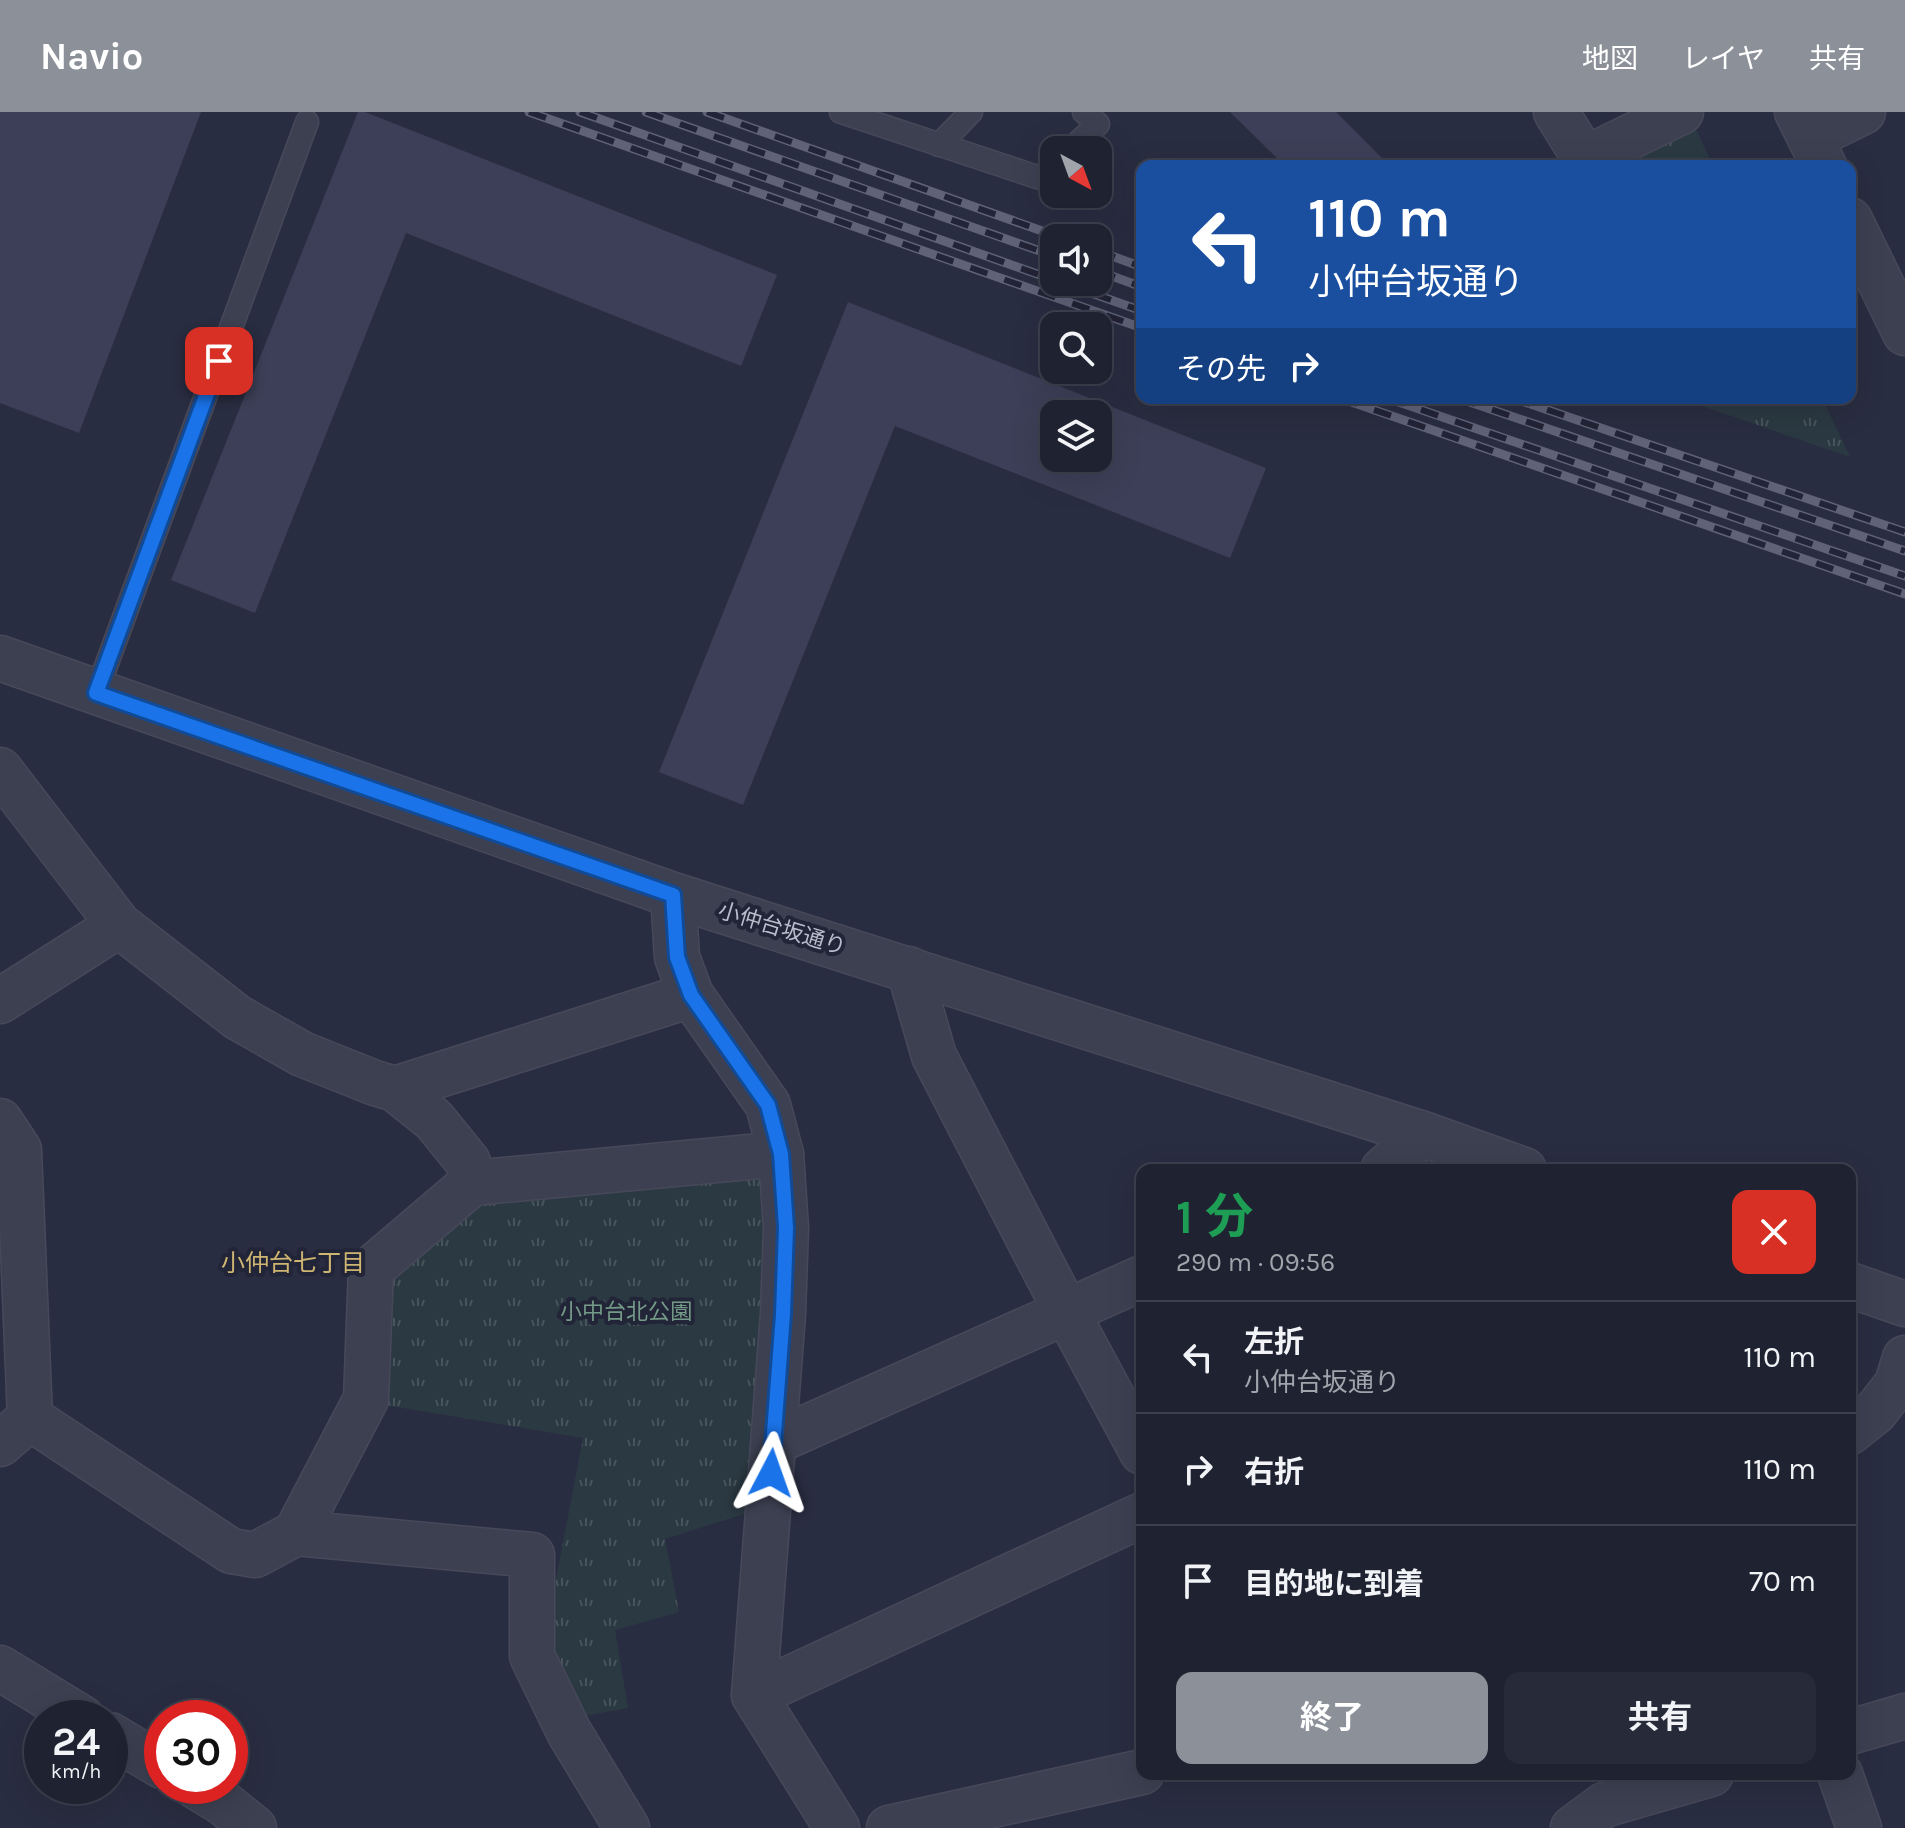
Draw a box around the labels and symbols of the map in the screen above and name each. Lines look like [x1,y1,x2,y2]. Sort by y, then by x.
north arrow [1040,136,1112,208]
pin [185,327,253,395]
street label: 小仲台坂通り [715,897,849,961]
district label: 小仲台七丁目 [221,1249,365,1277]
park label: 小中台北公園 [560,1299,692,1325]
position arrow [729,1431,813,1515]
speed limit sign: 30 [144,1700,248,1804]

